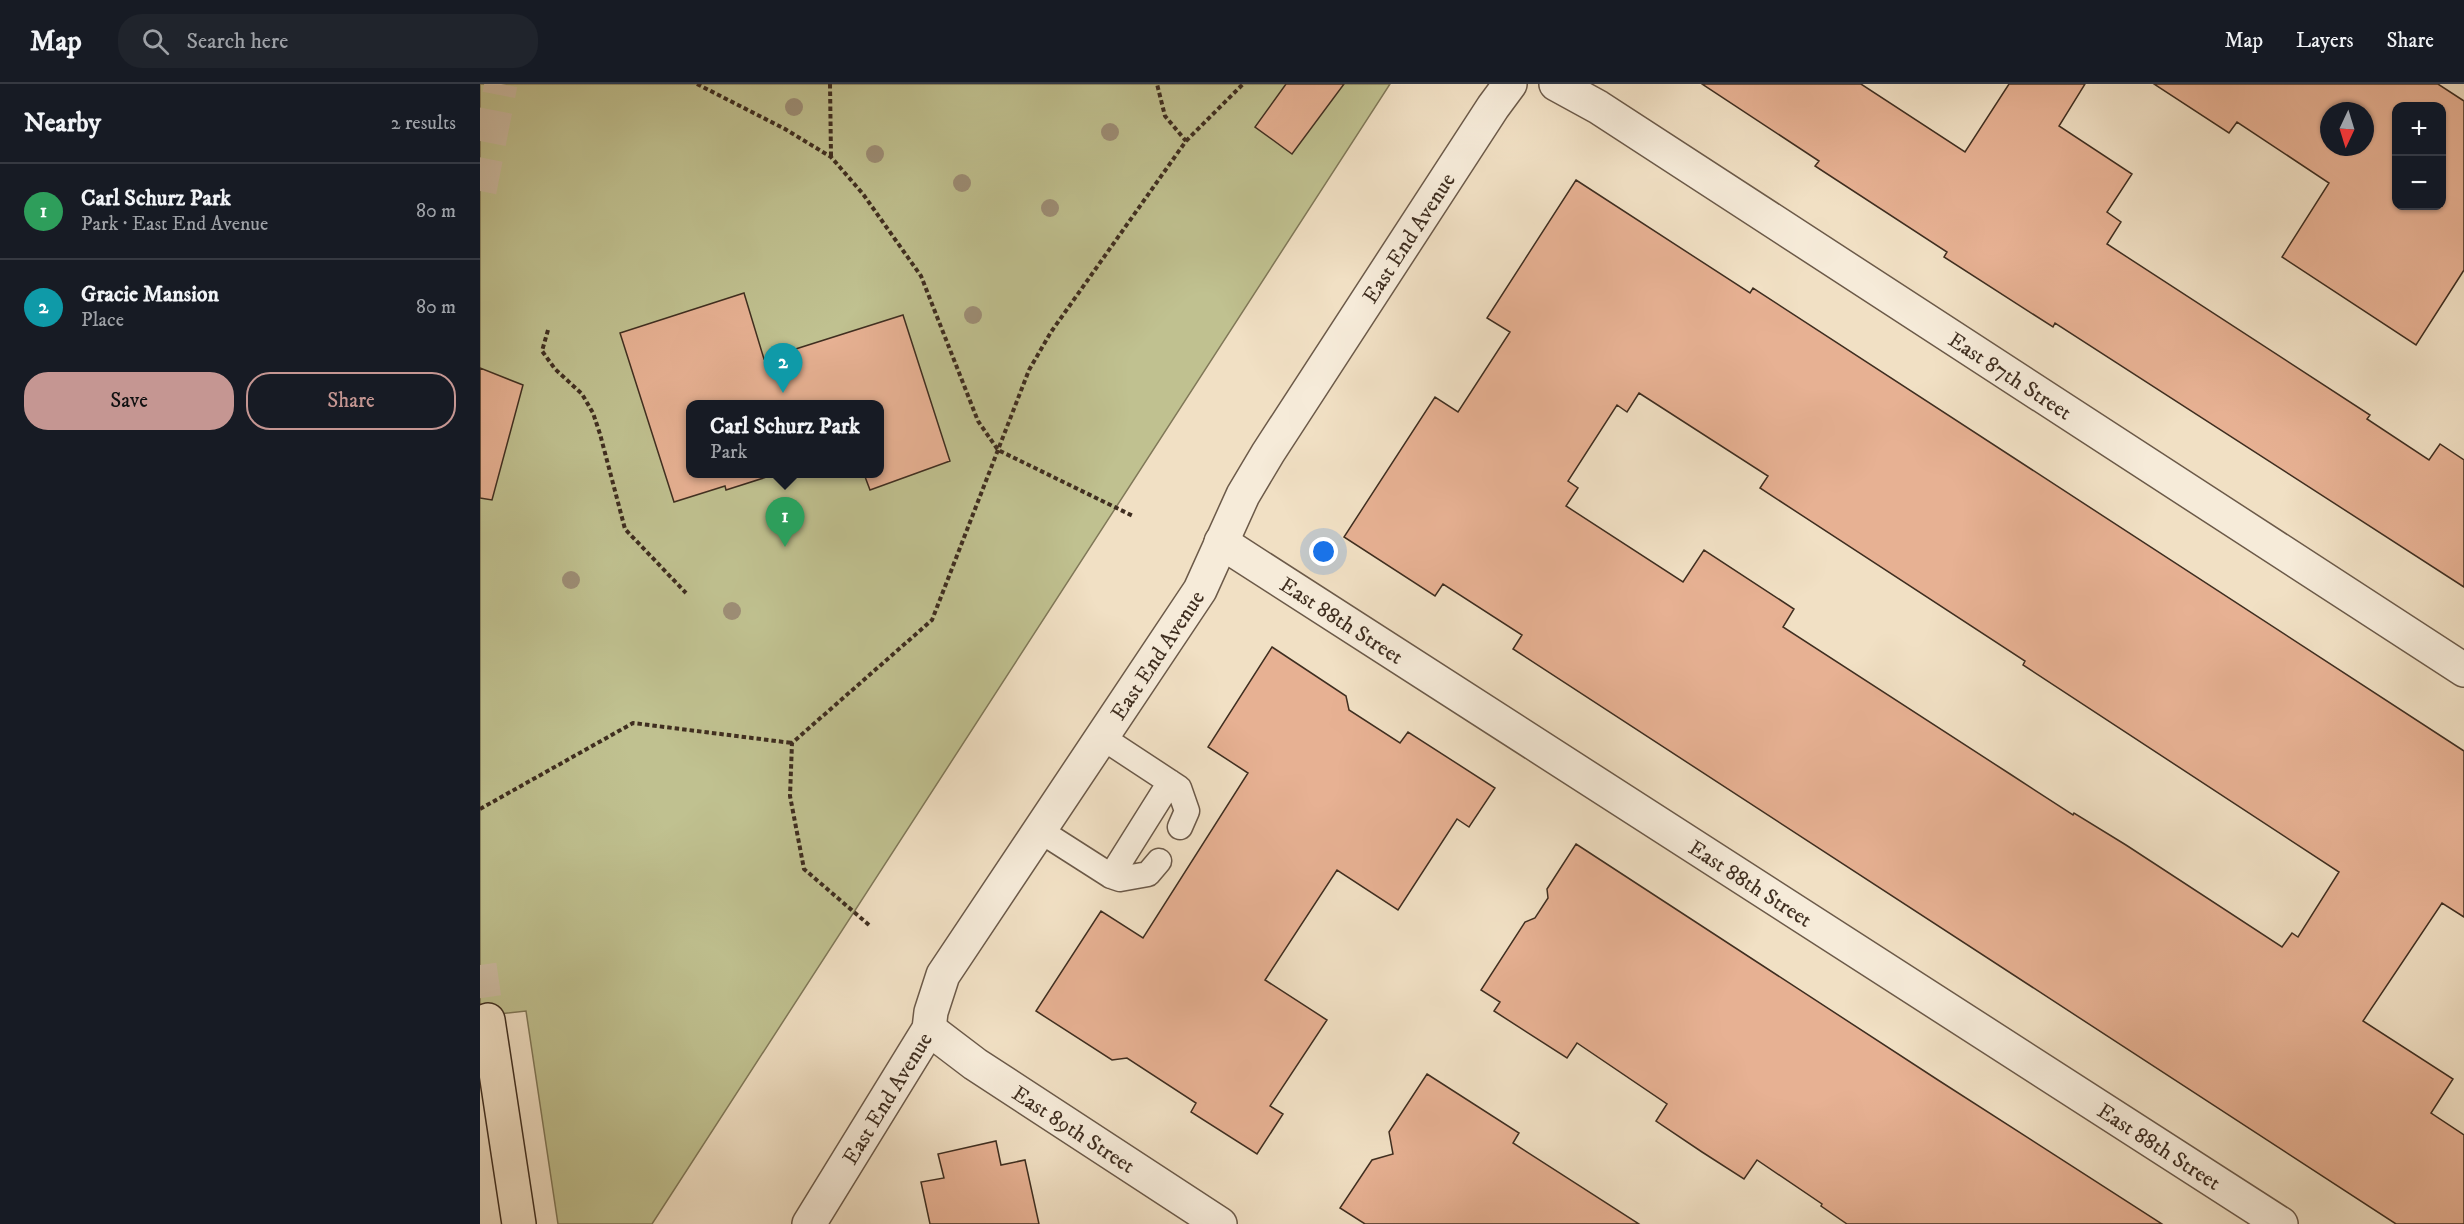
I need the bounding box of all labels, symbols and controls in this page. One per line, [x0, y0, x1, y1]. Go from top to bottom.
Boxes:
search box [118, 14, 538, 68]
text: Map [30, 24, 82, 59]
icon: search [139, 25, 172, 58]
text: Search here [187, 28, 288, 55]
text: Map [2224, 28, 2263, 54]
text: Layers [2296, 28, 2354, 54]
text: Share [2387, 28, 2434, 54]
north arrow [2320, 102, 2374, 156]
map controls [2392, 102, 2446, 210]
button: + [2392, 102, 2446, 156]
text: Nearby [24, 107, 101, 140]
text: 2 results [391, 111, 456, 136]
button: − [2392, 156, 2446, 210]
street label: East End Avenue [1357, 168, 1462, 309]
text: Carl Schurz Park [81, 185, 231, 212]
text: 1 [40, 199, 47, 224]
text: 80 m [416, 199, 456, 224]
text: Park · East End Avenue [81, 212, 268, 237]
text: Gracie Mansion [81, 281, 219, 308]
text: 2 [39, 295, 48, 320]
text: 80 m [416, 295, 456, 320]
text: Place [81, 308, 124, 333]
street label: East 87th Street [1943, 326, 2077, 427]
pin: 2 [764, 344, 802, 393]
button: Save [24, 372, 234, 430]
button: Share [246, 372, 456, 430]
popup [686, 400, 884, 478]
text: Carl Schurz Park [710, 413, 860, 440]
text: Park [710, 440, 747, 465]
pin: 1 [766, 498, 804, 547]
your location [1309, 537, 1338, 566]
street label: East 88th Street [1275, 572, 1408, 671]
street label: East End Avenue [1105, 586, 1211, 726]
street label: East 88th Street [1683, 835, 1817, 934]
street label: East End Avenue [837, 1028, 939, 1170]
street label: East 89th Street [1007, 1080, 1140, 1180]
street label: East 88th Street [2092, 1097, 2225, 1197]

